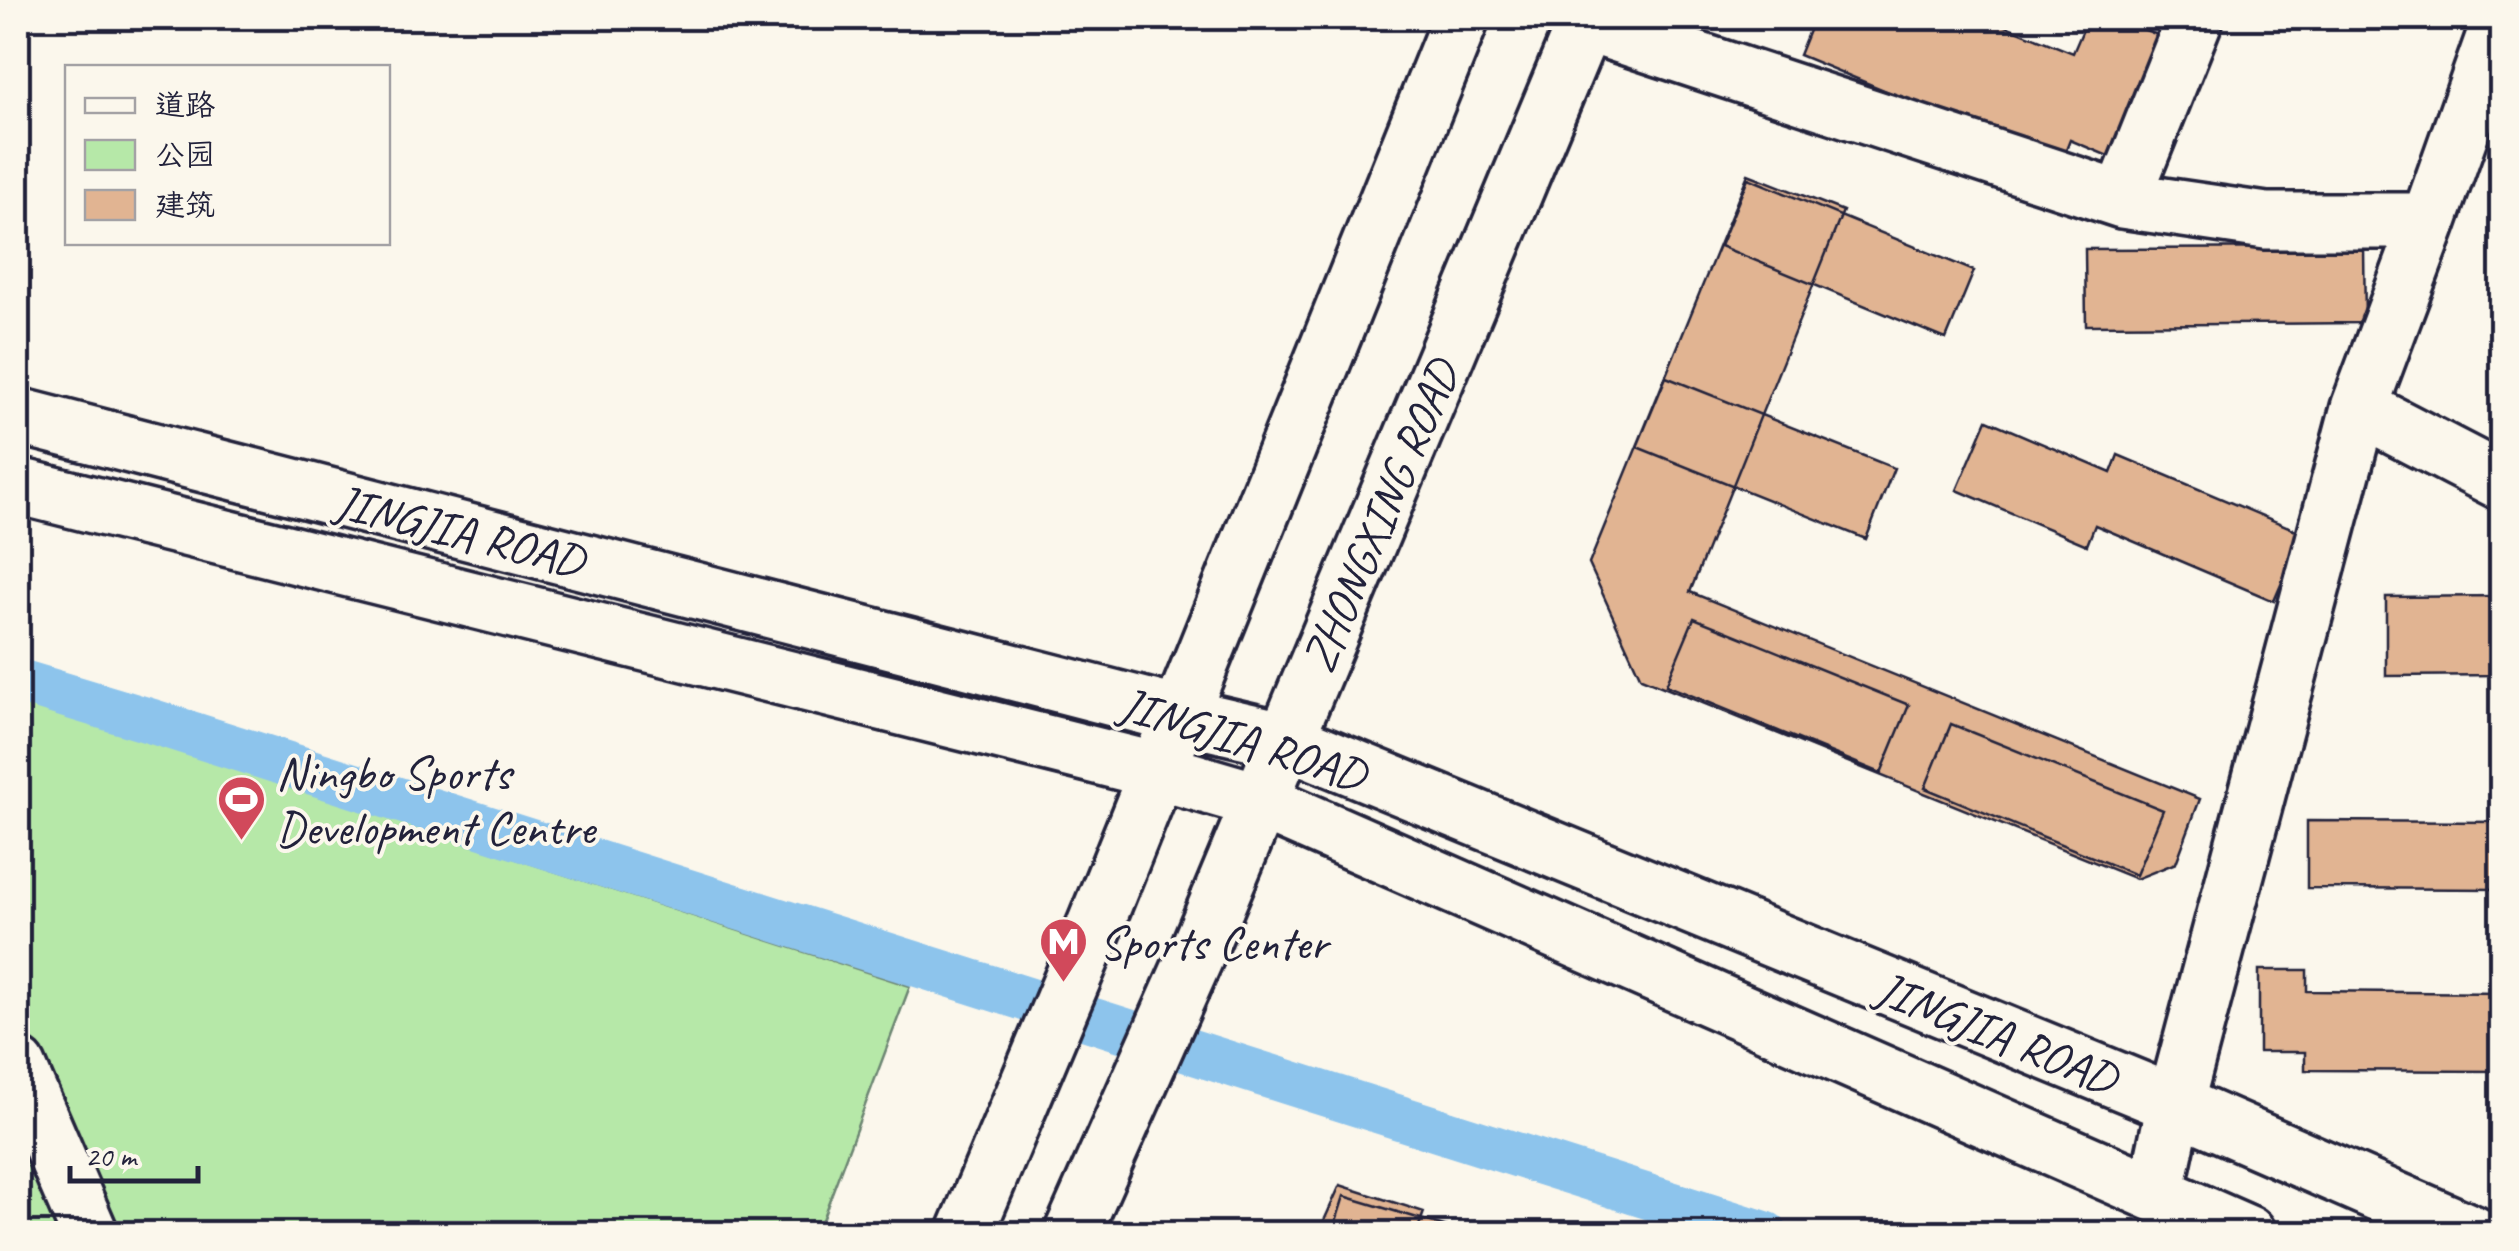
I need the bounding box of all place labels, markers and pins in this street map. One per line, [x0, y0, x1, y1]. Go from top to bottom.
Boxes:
place label: Ningbo Sports Development Centre [276, 743, 598, 858]
sports icon: Ningbo Sports Development Centre [215, 774, 267, 842]
place label: Sports Center [1099, 913, 1332, 973]
metro station icon: Sports Center [1038, 916, 1090, 984]

